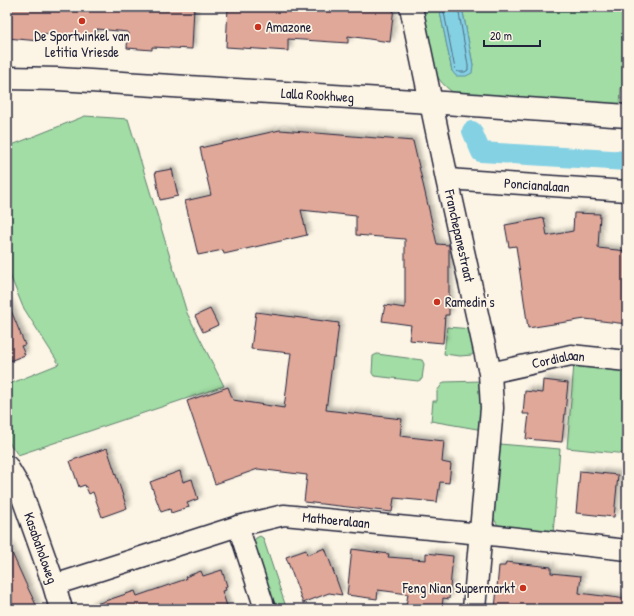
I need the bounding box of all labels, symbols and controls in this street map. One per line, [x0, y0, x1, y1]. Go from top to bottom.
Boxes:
marker: De Sportwinkel van Letitia Vriesde [77, 16, 87, 26]
place label: Amazone [266, 17, 312, 36]
marker: Amazone [253, 22, 263, 32]
scale bar [484, 22, 540, 48]
place label: De Sportwinkel van Letitia Vriesde [34, 26, 130, 61]
text: 20 m [490, 27, 512, 44]
street label: Lalla Rookhweg [280, 83, 355, 107]
street label: Poncianalaan [503, 173, 570, 196]
street label: Franchepanestraat [440, 187, 480, 284]
place label: Ramedin's [445, 292, 495, 311]
marker: Ramedin's [432, 297, 442, 307]
street label: Cordialaan [530, 345, 586, 372]
street label: Mathoeralaan [302, 507, 371, 532]
street label: Kasabaholoweg [20, 510, 63, 586]
place label: Feng Nian Supermarkt [402, 578, 515, 598]
marker: Feng Nian Supermarkt [518, 583, 528, 593]

